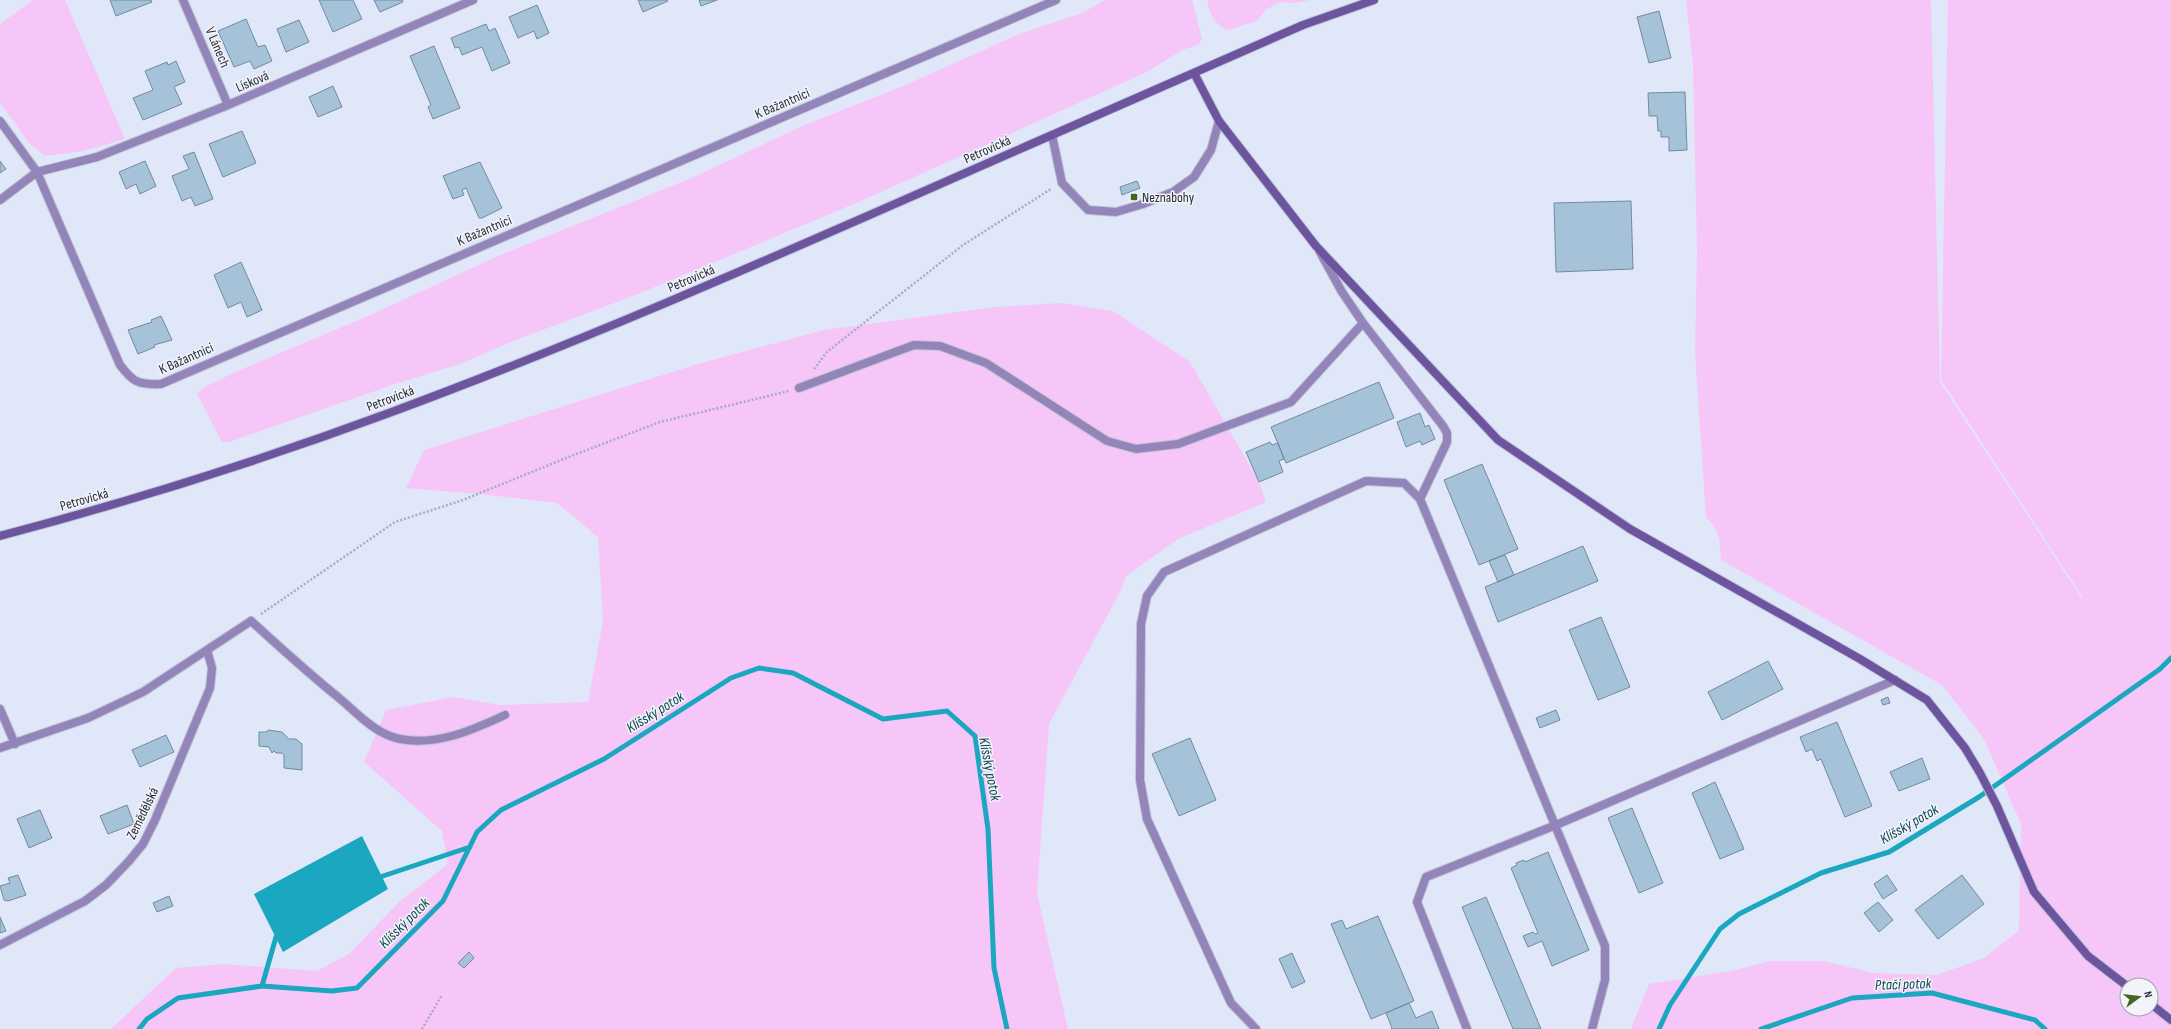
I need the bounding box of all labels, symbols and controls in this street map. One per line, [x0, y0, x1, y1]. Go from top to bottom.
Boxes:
street label: V Lánech [201, 24, 234, 70]
street label: Lísková [233, 67, 271, 96]
street label: K Bažantnici [752, 84, 812, 123]
street label: Petrovická [961, 132, 1013, 167]
place label: Neznabohy [1142, 189, 1195, 206]
marker: Neznabohy [1129, 192, 1139, 202]
street label: K Bažantnici [454, 211, 514, 250]
street label: Petrovická [665, 261, 717, 296]
street label: K Bažantnici [156, 339, 216, 378]
street label: Petrovická [364, 382, 416, 415]
street label: Petrovická [58, 484, 110, 514]
water label: Klíšský potok [623, 687, 688, 738]
water label: Klíšský potok [974, 736, 1005, 803]
street label: Zemědělská [123, 785, 162, 842]
water label: Klíšský potok [1877, 800, 1942, 849]
water label: Klíšský potok [375, 894, 434, 953]
water label: Ptačí potok [1875, 974, 1932, 995]
north arrow [2119, 977, 2159, 1017]
text: N [2141, 990, 2155, 999]

